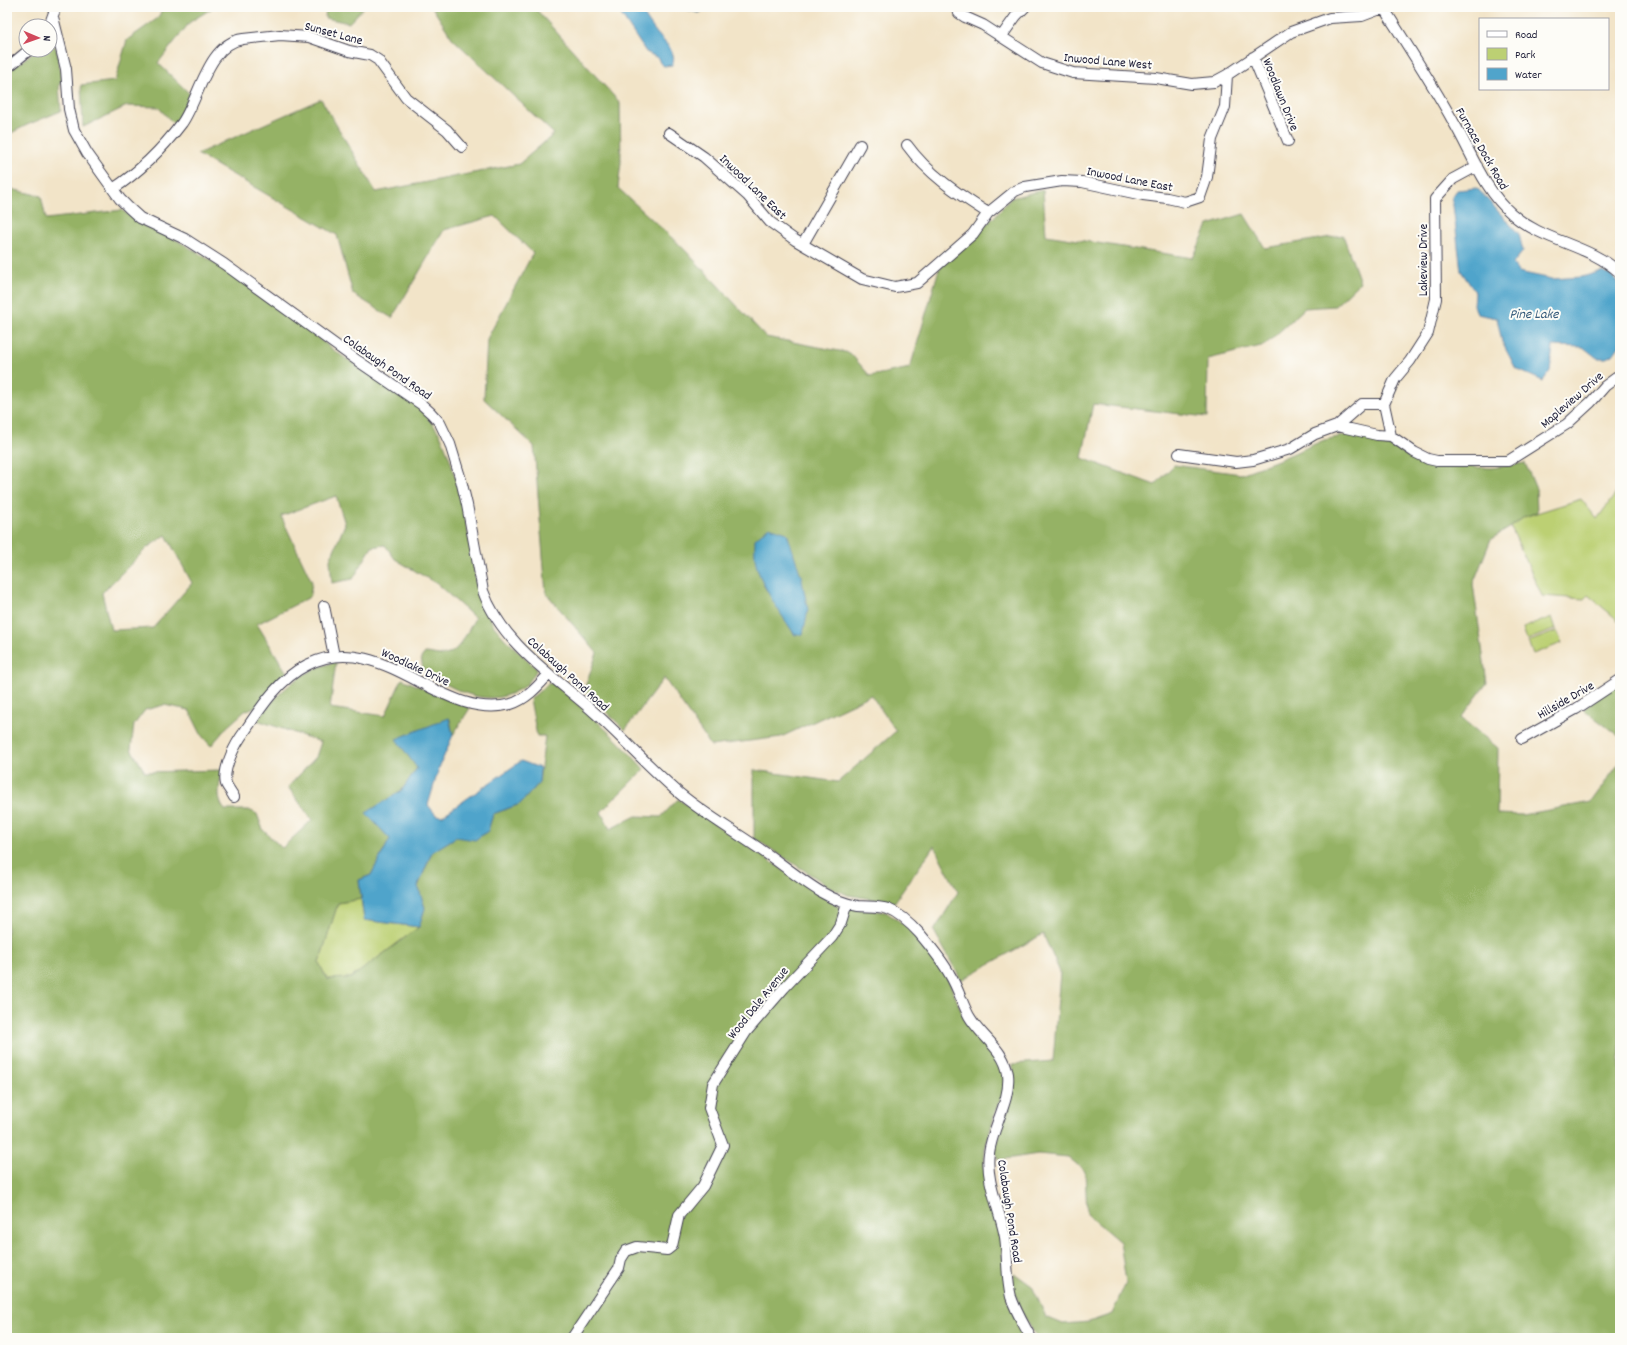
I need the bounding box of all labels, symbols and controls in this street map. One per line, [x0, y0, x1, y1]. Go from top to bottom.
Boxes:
north arrow [18, 18, 58, 58]
street label: Sunset Lane [302, 18, 365, 51]
legend [1479, 18, 1609, 90]
text: Road [1515, 27, 1537, 44]
text: N [38, 35, 54, 42]
text: Park [1515, 47, 1536, 64]
street label: Inwood Lane West [1063, 49, 1153, 76]
street label: Woodlawn Drive [1257, 56, 1303, 134]
text: Water [1515, 67, 1542, 84]
street label: Furnace Dock Road [1449, 104, 1512, 194]
street label: Inwood Lane East [714, 151, 790, 225]
street label: Inwood Lane East [1085, 163, 1174, 198]
street label: Lakeview Drive [1415, 224, 1434, 296]
water label: Pine Lake [1510, 305, 1559, 325]
street label: Colabaugh Pond Road [338, 330, 435, 406]
street label: Mapleview Drive [1537, 368, 1609, 434]
street label: Colabaugh Pond Road [522, 633, 612, 717]
street label: Woodlake Drive [378, 644, 452, 693]
street label: Hillside Drive [1534, 677, 1598, 725]
street label: Wood Dale Avenue [724, 963, 794, 1044]
street label: Colabaugh Pond Road [991, 1158, 1026, 1264]

